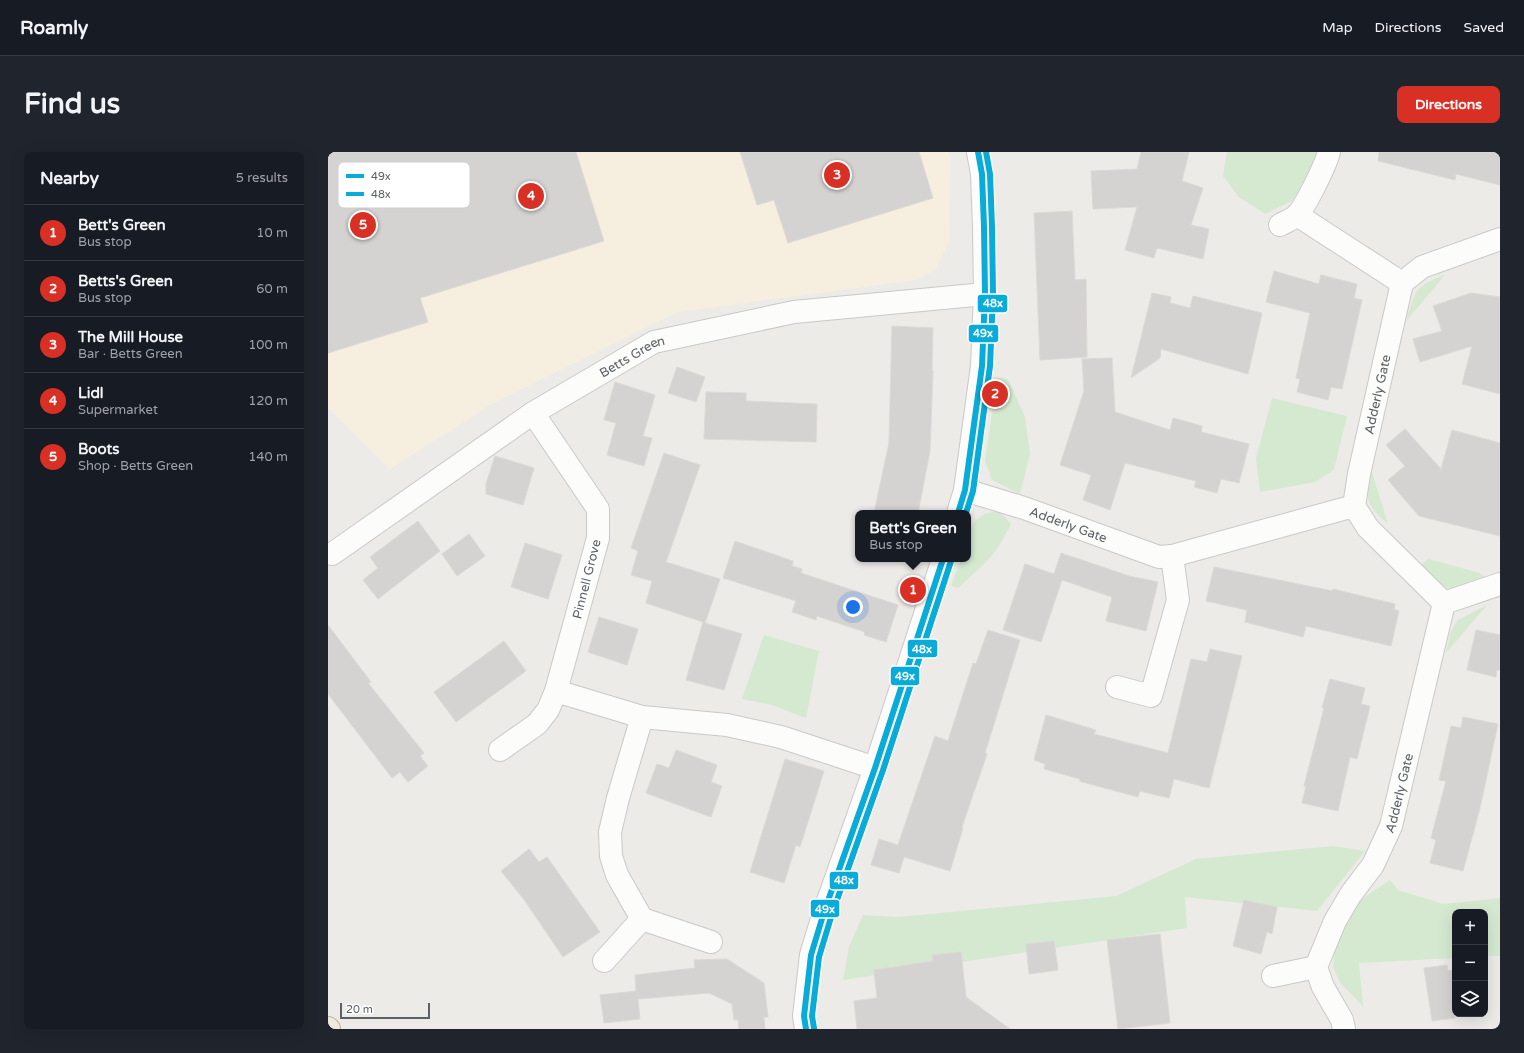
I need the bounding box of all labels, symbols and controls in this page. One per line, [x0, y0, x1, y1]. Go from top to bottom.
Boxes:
text: Roamly [20, 17, 88, 39]
text: Map [1322, 19, 1353, 36]
text: Directions [1375, 19, 1442, 36]
text: Saved [1464, 19, 1504, 36]
button: Directions [1397, 86, 1500, 123]
text: Find us [24, 87, 120, 121]
pin: 3 [824, 160, 850, 190]
legend [338, 162, 470, 208]
text: Nearby [40, 168, 99, 189]
text: 5 results [236, 170, 288, 186]
text: 49x [371, 170, 391, 183]
pin: 4 [518, 181, 544, 211]
text: 48x [371, 188, 391, 201]
pin: 5 [350, 210, 376, 240]
text: Bett's Green [78, 216, 166, 234]
text: 1 [49, 225, 57, 241]
text: 10 m [256, 225, 288, 241]
text: Bus stop [78, 234, 132, 250]
text: Betts's Green [78, 272, 173, 290]
text: 2 [49, 281, 57, 297]
text: 60 m [256, 281, 288, 297]
text: Bus stop [78, 290, 132, 306]
line badge: 48x [977, 294, 1008, 313]
text: 48x [983, 297, 1003, 310]
line badge: 49x [968, 324, 999, 343]
text: 49x [973, 327, 993, 340]
text: The Mill House [78, 328, 183, 346]
street label: Betts Green [597, 333, 666, 381]
text: 3 [49, 337, 57, 353]
text: 100 m [248, 337, 288, 353]
text: Bar · Betts Green [78, 346, 183, 362]
street label: Adderly Gate [1361, 353, 1395, 436]
pin: 2 [982, 379, 1008, 409]
text: Lidl [78, 384, 104, 402]
text: 4 [49, 393, 57, 409]
text: 120 m [248, 393, 288, 409]
text: Supermarket [78, 402, 158, 418]
text: Boots [78, 440, 119, 458]
text: 5 [49, 449, 57, 465]
text: 140 m [248, 449, 288, 465]
text: Shop · Betts Green [78, 458, 193, 474]
street label: Adderly Gate [1027, 504, 1109, 546]
popup [855, 510, 971, 562]
text: Bett's Green [869, 519, 957, 537]
text: Bus stop [869, 537, 923, 553]
street label: Pinnell Grove [569, 538, 605, 621]
pin: 1 [900, 575, 926, 605]
your location [843, 597, 863, 617]
line badge: 48x [907, 639, 938, 658]
text: 48x [912, 643, 932, 656]
line badge: 49x [890, 666, 920, 686]
text: 49x [895, 670, 915, 683]
street label: Adderly Gate [1382, 752, 1417, 836]
line badge: 48x [829, 871, 859, 890]
text: 48x [834, 874, 854, 887]
line badge: 49x [810, 899, 840, 918]
text: 49x [815, 903, 835, 916]
map controls [1452, 909, 1488, 1017]
button: + [1452, 909, 1488, 945]
button: − [1452, 945, 1488, 981]
button: layers [1452, 981, 1488, 1017]
scale bar [340, 1001, 430, 1020]
text: 20 m [346, 1003, 373, 1016]

